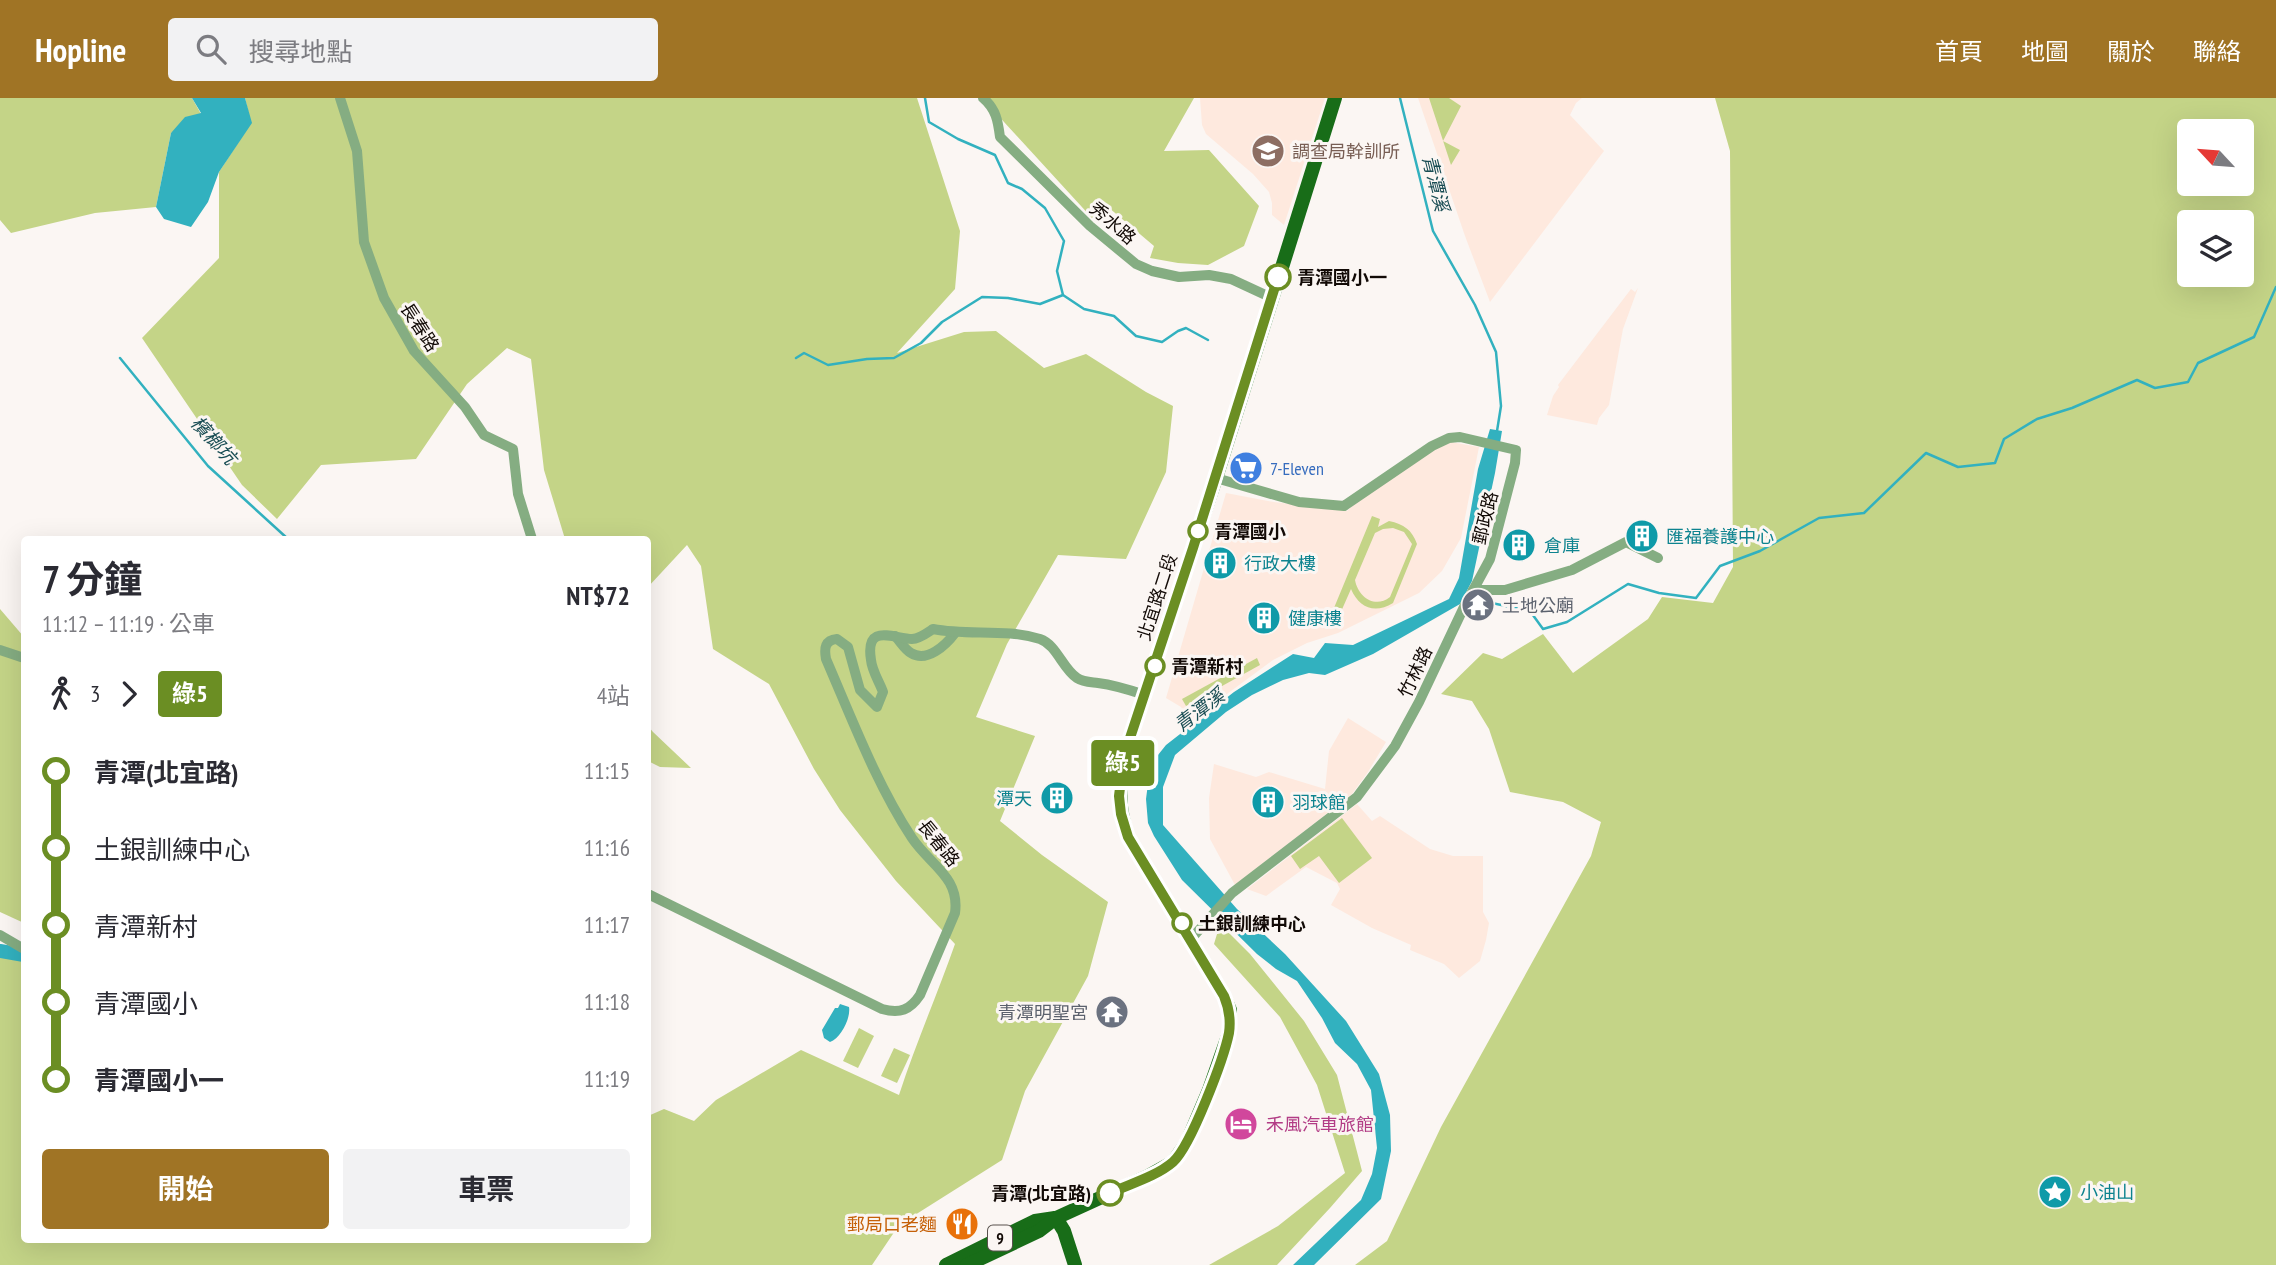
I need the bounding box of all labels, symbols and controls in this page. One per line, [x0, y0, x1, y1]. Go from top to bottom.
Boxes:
search box [168, 18, 658, 81]
text: Hopline [35, 28, 126, 71]
icon: search [192, 30, 230, 68]
text: 搜尋地點 [248, 35, 352, 68]
text: 首頁 [1935, 36, 1983, 67]
text: 地圖 [2021, 36, 2069, 67]
text: 關於 [2107, 36, 2155, 67]
text: 聯絡 [2193, 36, 2241, 67]
north arrow [2177, 119, 2254, 196]
map controls [2177, 119, 2254, 287]
school or university icon: 調查局幹訓所 [1249, 132, 1287, 170]
place label: 調查局幹訓所 [1292, 140, 1400, 163]
water label: 青潭溪 [1417, 152, 1455, 216]
street label: 秀水路 [1085, 197, 1141, 249]
button: layers [2177, 210, 2254, 287]
marker: 青潭國小一 [1265, 264, 1291, 290]
place label: 青潭國小一 [1297, 266, 1387, 289]
street label: 長春路 [396, 298, 444, 356]
water label: 檳榔坑 [186, 411, 244, 471]
supermarket icon: 7-Eleven [1227, 449, 1265, 487]
place label: 7-Eleven [1270, 457, 1324, 480]
street label: 郵政路 [1467, 489, 1503, 547]
building icon: 匯福養護中心 [1623, 517, 1661, 555]
place label: 青潭國小 [1214, 520, 1286, 543]
marker: 青潭國小 [1188, 521, 1208, 541]
place label: 匯福養護中心 [1666, 525, 1774, 548]
building icon: 倉庫 [1500, 526, 1538, 564]
place label: 倉庫 [1544, 534, 1580, 557]
building icon: 行政大樓 [1201, 544, 1239, 582]
street label: 北宜路二段 [1132, 551, 1182, 643]
place label: 行政大樓 [1244, 552, 1316, 575]
text: 7 分鐘 [42, 554, 142, 603]
text: NT$72 [566, 579, 630, 612]
temple icon: 土地公廟 [1459, 586, 1497, 624]
place label: 土地公廟 [1502, 594, 1574, 617]
building icon: 健康樓 [1245, 599, 1283, 637]
place label: 健康樓 [1288, 607, 1342, 630]
text: 11:12 – 11:19 · 公車 [42, 609, 215, 638]
street label: 竹林路 [1393, 643, 1437, 701]
place label: 青潭新村 [1171, 655, 1243, 678]
marker: 青潭新村 [1145, 656, 1165, 676]
icon: walk [42, 675, 80, 713]
icon: forward [110, 675, 148, 713]
text: 綠5 [172, 678, 208, 709]
text: 3 [90, 679, 100, 708]
text: 4站 [597, 681, 630, 710]
water label: 青潭溪 [1169, 681, 1231, 737]
line badge: 綠5 [1092, 740, 1154, 786]
text: 綠5 [1105, 747, 1141, 778]
text: 青潭(北宜路) [94, 756, 238, 789]
text: 11:15 [584, 756, 630, 785]
building icon: 潭天 [1038, 779, 1076, 817]
building icon: 羽球館 [1249, 783, 1287, 821]
place label: 潭天 [996, 787, 1032, 810]
place label: 羽球館 [1292, 791, 1346, 814]
street label: 長春路 [913, 815, 965, 871]
text: 土銀訓練中心 [94, 833, 250, 866]
text: 11:16 [584, 833, 630, 862]
text: 青潭新村 [94, 910, 198, 943]
text: 11:17 [584, 910, 630, 939]
place label: 土銀訓練中心 [1198, 912, 1306, 935]
marker: 土銀訓練中心 [1172, 913, 1192, 933]
text: 青潭國小 [94, 987, 198, 1020]
text: 11:18 [584, 987, 630, 1016]
temple icon: 青潭明聖宮 [1093, 993, 1131, 1031]
place label: 青潭明聖宮 [998, 1001, 1088, 1024]
text: 青潭國小一 [94, 1064, 224, 1097]
text: 11:19 [584, 1064, 630, 1093]
hotel icon: 禾風汽車旅館 [1222, 1105, 1260, 1143]
place label: 禾風汽車旅館 [1266, 1113, 1374, 1136]
button: 開始 [42, 1149, 329, 1229]
button: 車票 [343, 1149, 630, 1229]
place icon: 小油山 [2036, 1173, 2074, 1211]
marker: 青潭(北宜路) [1097, 1180, 1123, 1206]
place label: 小油山 [2080, 1181, 2134, 1204]
place label: 青潭(北宜路) [991, 1182, 1091, 1205]
restaurant icon: 郵局口老麵 [943, 1205, 981, 1243]
place label: 郵局口老麵 [847, 1213, 937, 1236]
road number: 9 [988, 1226, 1012, 1250]

